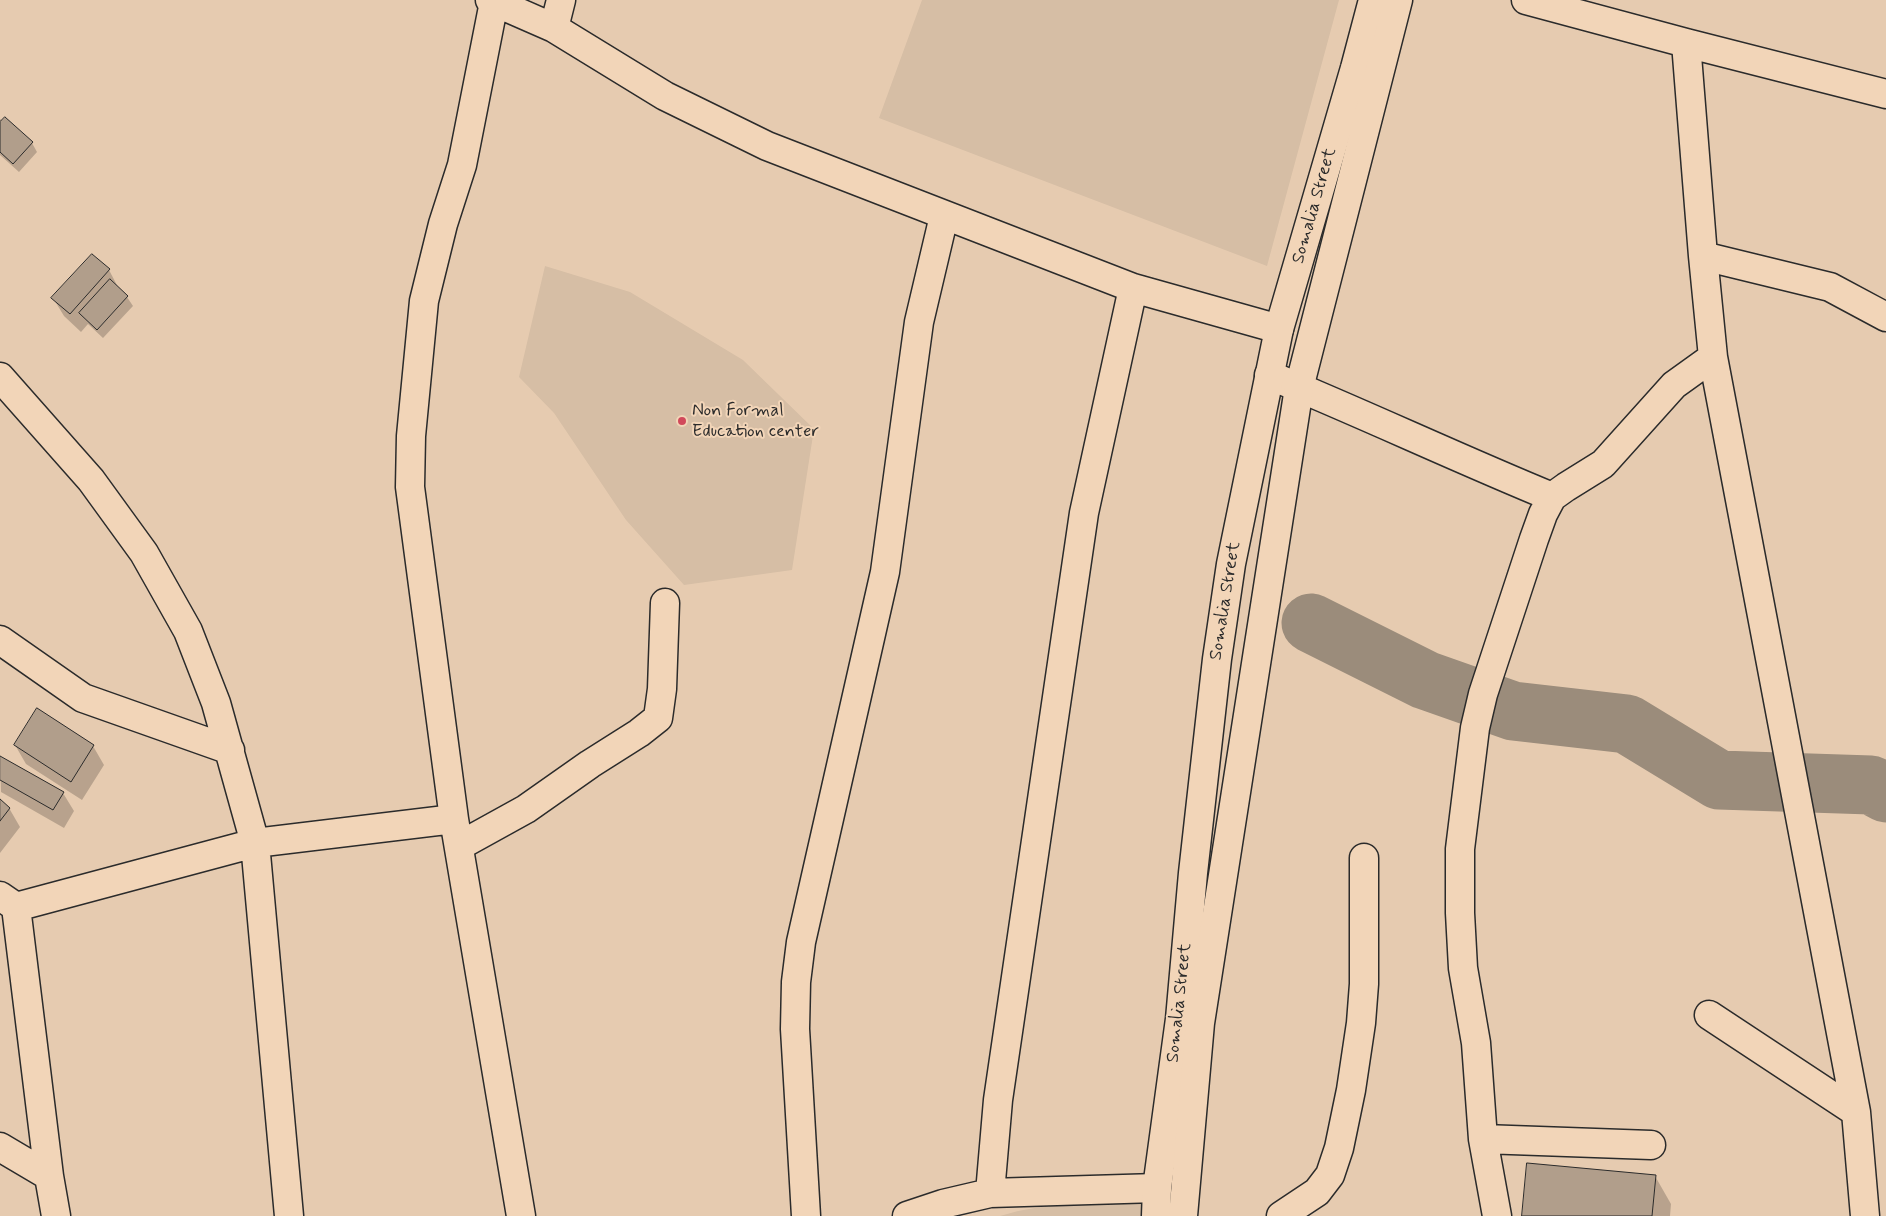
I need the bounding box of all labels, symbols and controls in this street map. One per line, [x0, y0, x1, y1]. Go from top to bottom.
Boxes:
street label: Somalia Street [1288, 145, 1342, 267]
place label: Non Formal Education center [692, 400, 819, 442]
marker: Non Formal Education center [676, 415, 688, 427]
street label: Somalia Street [1206, 540, 1246, 662]
street label: Somalia Street [1163, 942, 1197, 1064]

